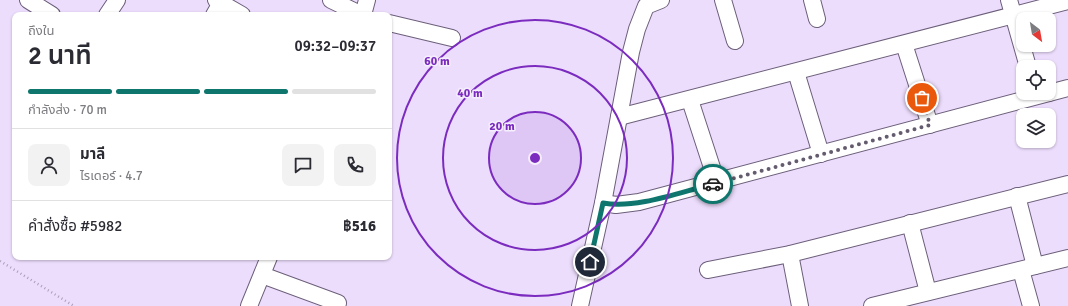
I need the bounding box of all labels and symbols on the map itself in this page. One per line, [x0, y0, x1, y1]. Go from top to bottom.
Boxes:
north arrow [1016, 12, 1056, 52]
text: 60 m [424, 54, 450, 69]
pin [905, 81, 939, 115]
text: 40 m [457, 86, 483, 101]
text: 20 m [489, 119, 515, 134]
centre of rings [528, 151, 542, 165]
courier [693, 164, 733, 204]
pin [573, 245, 607, 279]

